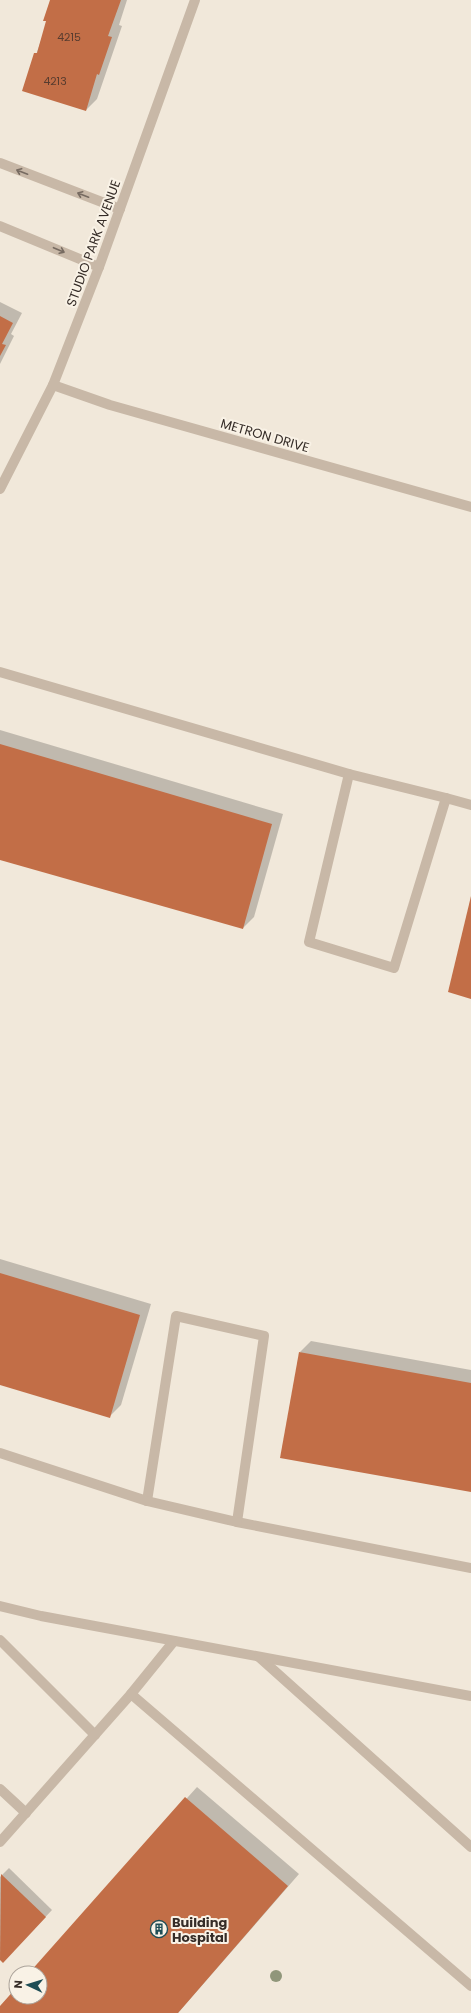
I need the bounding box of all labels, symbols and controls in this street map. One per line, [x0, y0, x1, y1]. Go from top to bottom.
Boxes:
house number: 4215 [57, 29, 81, 45]
house number: 4213 [43, 73, 67, 89]
one-way arrow [17, 168, 29, 176]
street label: STUDIO PARK AVENUE [62, 177, 125, 309]
one-way arrow [78, 191, 90, 199]
one-way arrow [53, 247, 65, 255]
street label: METRON DRIVE [218, 414, 311, 457]
place label: Building Hospital [172, 1913, 228, 1947]
building icon: Building Hospital [149, 1919, 169, 1939]
north arrow [8, 1965, 48, 2005]
text: N [10, 1980, 26, 1989]

